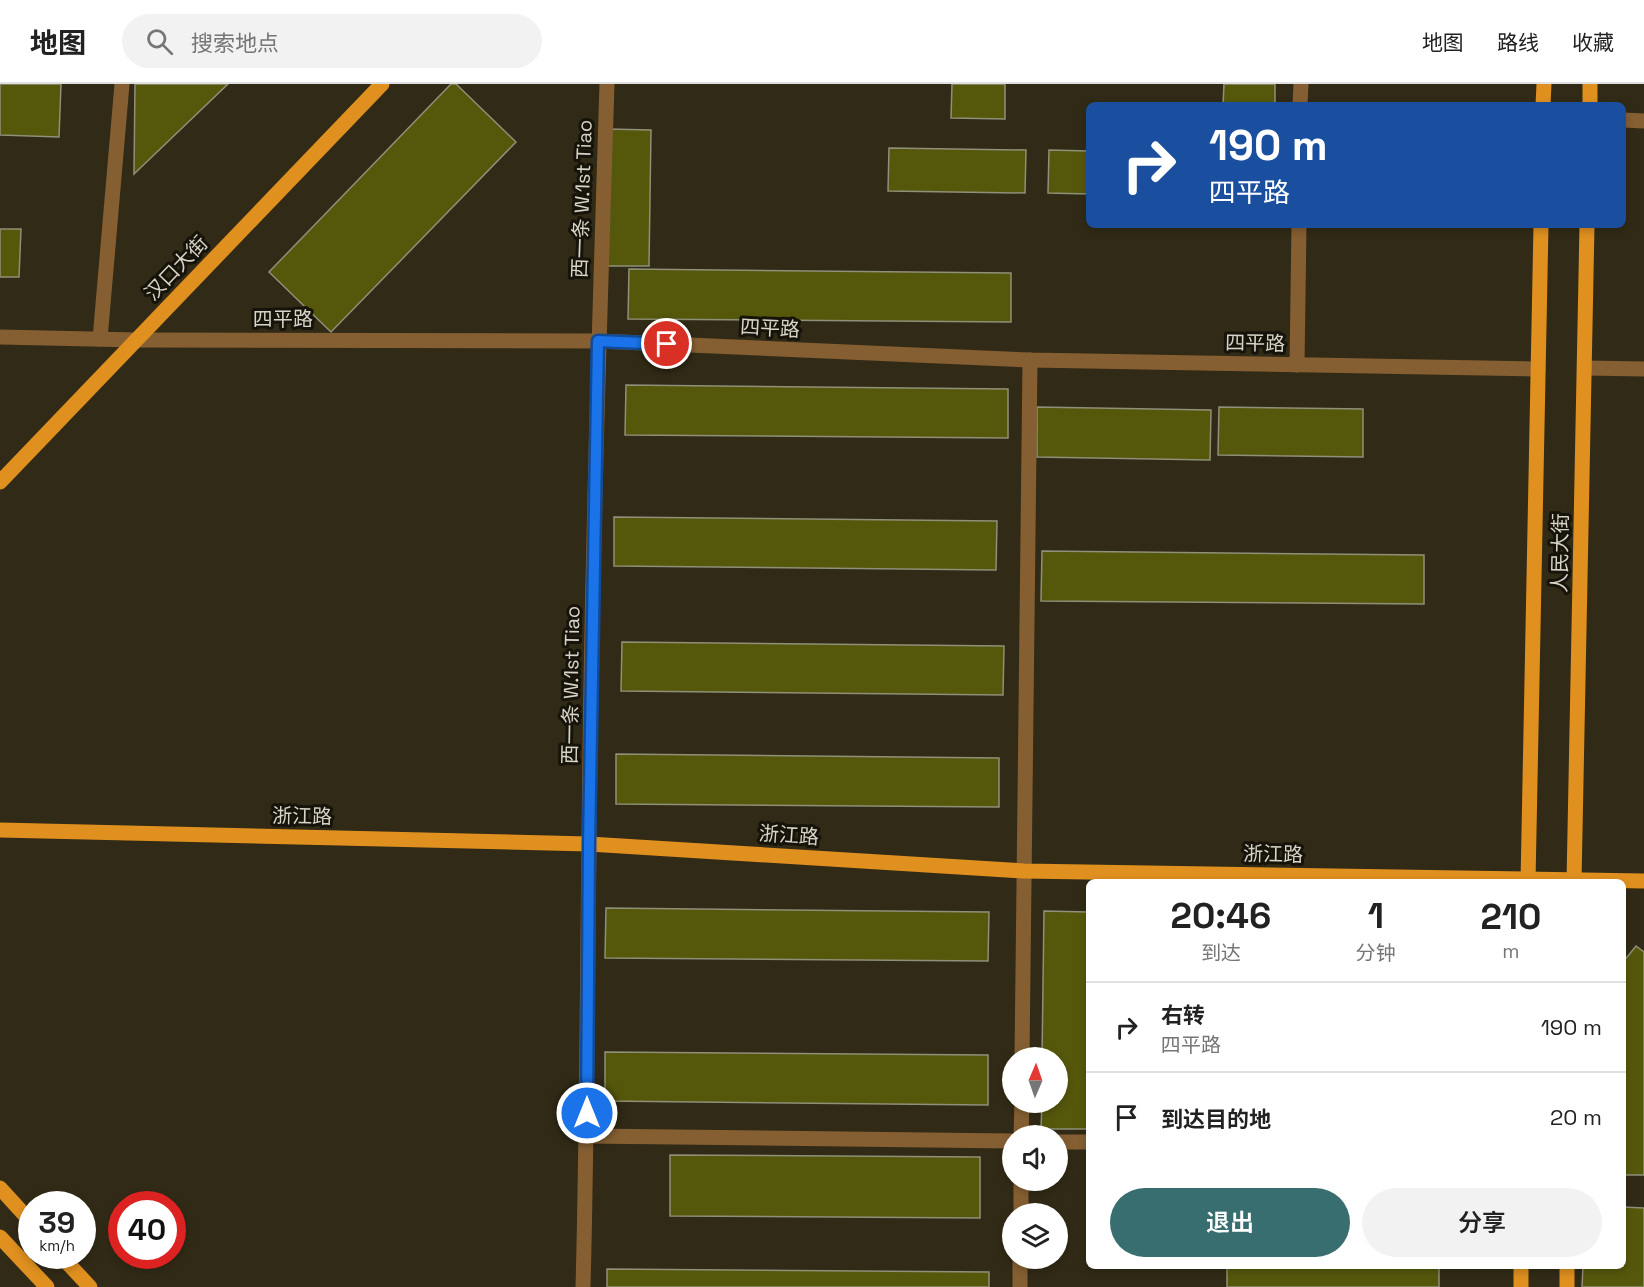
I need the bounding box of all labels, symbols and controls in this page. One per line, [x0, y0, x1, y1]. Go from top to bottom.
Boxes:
search box [122, 14, 542, 68]
text: 地图 [30, 25, 86, 61]
icon: search [143, 25, 176, 58]
text: 搜索地点 [191, 29, 279, 57]
text: 地图 [1422, 29, 1464, 56]
text: 路线 [1497, 29, 1539, 56]
text: 收藏 [1572, 29, 1614, 56]
street label: 西一条 W.1st Tiao [566, 119, 598, 279]
text: 190 m [1209, 119, 1328, 172]
icon: right [1110, 126, 1188, 204]
text: 四平路 [1209, 175, 1290, 210]
street label: 汉口大街 [139, 230, 213, 306]
street label: 四平路 [253, 306, 313, 332]
street label: 四平路 [739, 313, 801, 343]
pin [641, 318, 692, 369]
icon: arrive [650, 327, 683, 360]
street label: 四平路 [1225, 329, 1285, 357]
street label: 人民大街 [1546, 513, 1574, 593]
street label: 西一条 W.1st Tiao [557, 605, 585, 765]
street label: 浙江路 [272, 802, 332, 830]
street label: 浙江路 [758, 820, 820, 850]
street label: 浙江路 [1243, 840, 1303, 868]
text: 20:46 [1171, 893, 1271, 939]
text: 1 [1368, 893, 1384, 939]
text: 210 [1480, 894, 1541, 940]
text: m [1502, 938, 1519, 964]
text: 到达 [1201, 940, 1241, 966]
text: 分钟 [1356, 940, 1396, 966]
text: 右转 [1161, 1001, 1205, 1029]
icon: right [1110, 1011, 1143, 1044]
text: 190 m [1541, 1013, 1602, 1041]
text: 四平路 [1161, 1032, 1221, 1058]
north arrow [1002, 1047, 1068, 1113]
map controls [1002, 1047, 1068, 1269]
position arrow [555, 1081, 619, 1145]
icon: arrive [1110, 1101, 1143, 1134]
text: 20 m [1550, 1103, 1602, 1131]
text: 到达目的地 [1161, 1105, 1271, 1133]
button: sound [1002, 1125, 1068, 1191]
button: 退出 [1110, 1188, 1350, 1257]
button: 分享 [1362, 1188, 1602, 1257]
speed limit sign: 40 [108, 1191, 186, 1269]
text: 39 [39, 1203, 75, 1242]
button: layers [1002, 1203, 1068, 1269]
text: km/h [39, 1236, 75, 1255]

